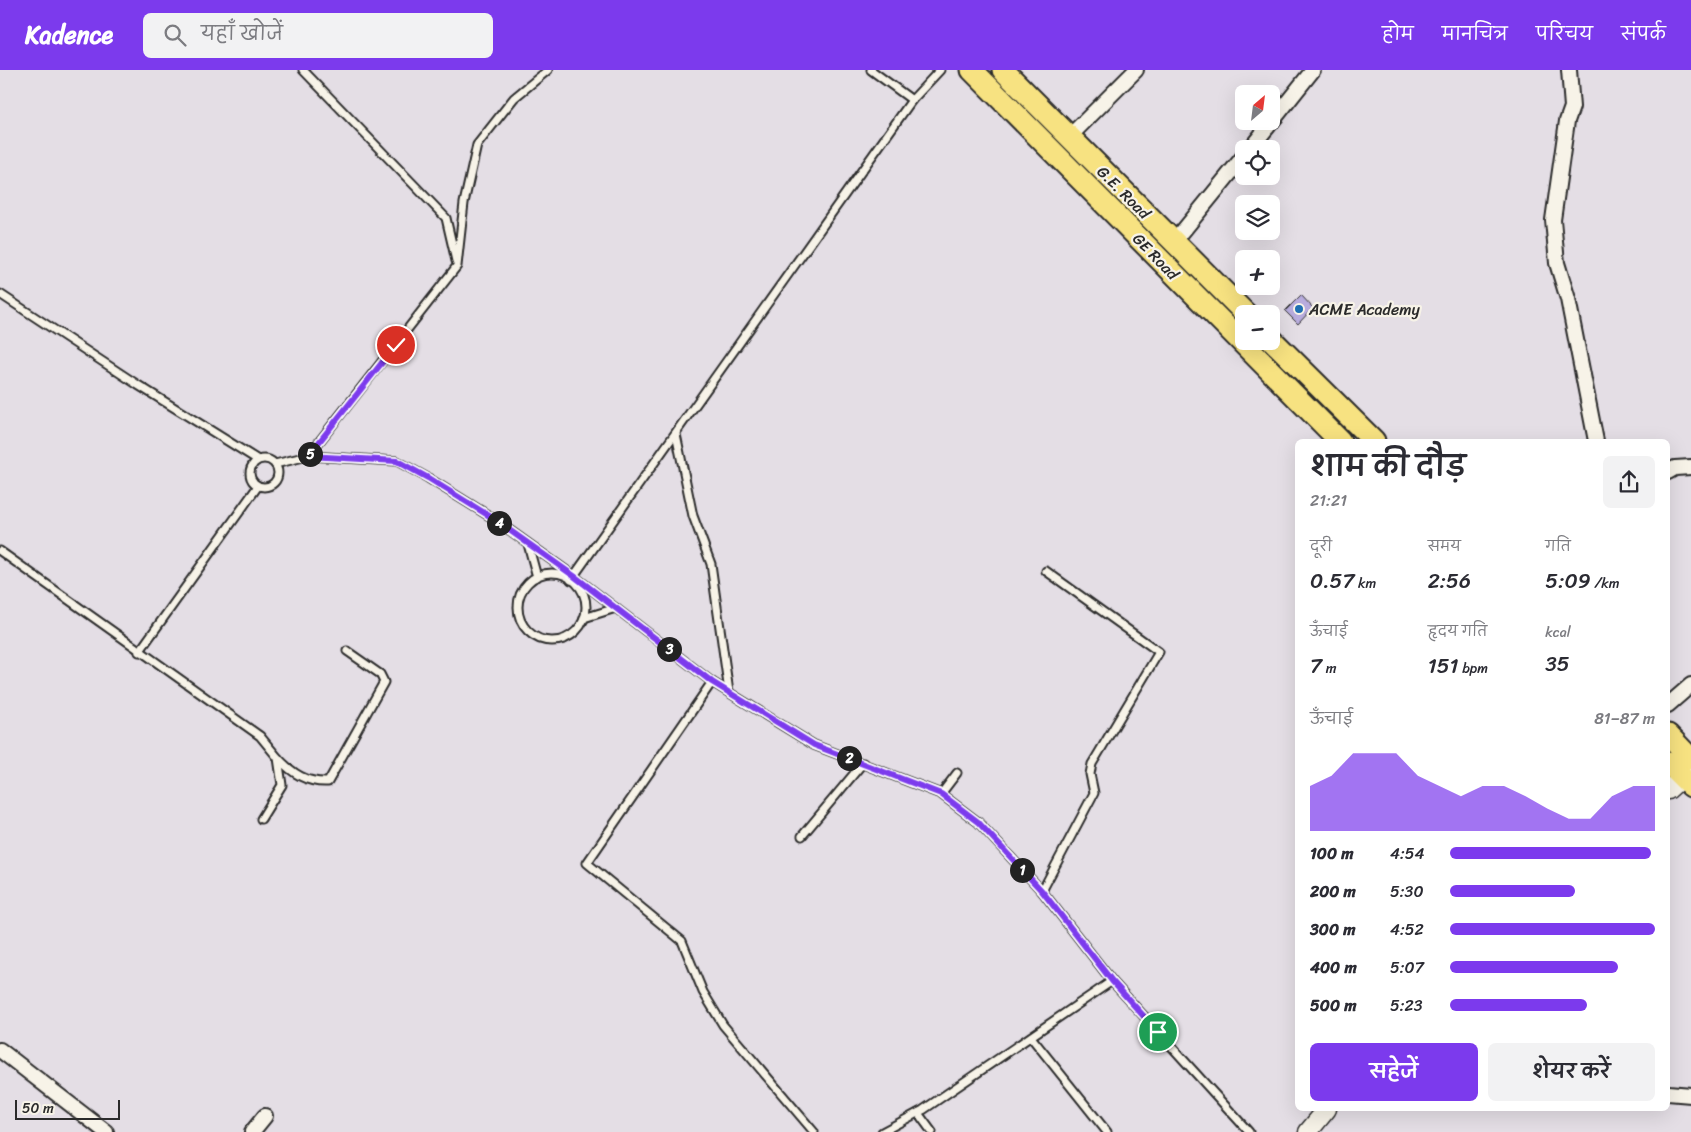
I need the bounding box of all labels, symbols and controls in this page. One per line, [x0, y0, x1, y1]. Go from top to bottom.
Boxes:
search box [143, 13, 493, 58]
text: Kadence [25, 14, 113, 56]
text: यहाँ खोजें [201, 17, 283, 50]
text: होम [1382, 18, 1414, 50]
text: मानचित्र [1442, 18, 1508, 50]
text: परिचय [1536, 18, 1593, 50]
text: संपर्क [1621, 18, 1666, 50]
icon: search [161, 21, 189, 49]
north arrow [1235, 85, 1280, 130]
map controls [1235, 85, 1280, 350]
button: locate [1235, 140, 1280, 185]
street label: G.E. Road [1090, 158, 1159, 227]
button: layers [1235, 195, 1280, 240]
street label: GE Road [1125, 226, 1187, 288]
button: + [1235, 250, 1280, 295]
place label: ACME Academy [1308, 295, 1421, 324]
marker: ACME Academy [1293, 303, 1305, 315]
button: − [1235, 305, 1280, 350]
pin [375, 324, 417, 366]
icon: check [382, 331, 410, 359]
pin: 5 [298, 442, 322, 466]
text: 5 [306, 442, 315, 467]
text: शाम की दौड़ [1310, 442, 1466, 491]
button: share [1603, 456, 1655, 508]
text: 21:21 [1310, 486, 1347, 515]
pin: 4 [486, 510, 512, 536]
text: 4 [495, 511, 504, 536]
text: दूरी [1310, 534, 1332, 559]
text: समय [1428, 534, 1461, 559]
text: गति [1545, 534, 1571, 559]
text: 0.57 [1310, 562, 1354, 600]
text: 2:56 [1428, 562, 1471, 600]
text: 5:09 [1545, 562, 1591, 600]
text: km [1354, 571, 1376, 596]
text: /km [1591, 571, 1619, 596]
text: ऊँचाई [1310, 619, 1348, 644]
text: हृदय गति [1428, 619, 1487, 644]
text: kcal [1545, 620, 1571, 645]
pin: 3 [656, 636, 682, 662]
text: 3 [666, 637, 673, 662]
text: 35 [1545, 645, 1570, 683]
text: 7 [1310, 647, 1322, 685]
text: 151 [1428, 647, 1459, 685]
text: m [1322, 656, 1336, 681]
text: bpm [1459, 656, 1488, 681]
text: ऊँचाई [1310, 704, 1353, 733]
text: 81–87 m [1594, 704, 1655, 733]
pin: 2 [836, 746, 862, 770]
text: 2 [845, 746, 854, 771]
text: 100 m [1310, 839, 1354, 868]
text: 4:54 [1390, 839, 1425, 868]
pin: 1 [1010, 858, 1034, 882]
text: 1 [1019, 858, 1026, 883]
text: 200 m [1310, 877, 1356, 906]
text: 5:30 [1390, 877, 1424, 906]
text: 300 m [1310, 915, 1355, 944]
text: 4:52 [1390, 915, 1424, 944]
text: 400 m [1310, 953, 1357, 982]
text: 5:07 [1390, 953, 1424, 982]
text: 500 m [1310, 991, 1356, 1020]
text: 5:23 [1390, 991, 1423, 1020]
pin [1137, 1011, 1179, 1053]
icon: arrive [1144, 1018, 1172, 1046]
button: सहेजें [1310, 1043, 1478, 1101]
button: शेयर करें [1488, 1043, 1655, 1101]
text: 50 m [22, 1096, 54, 1121]
scale bar [15, 1097, 120, 1120]

